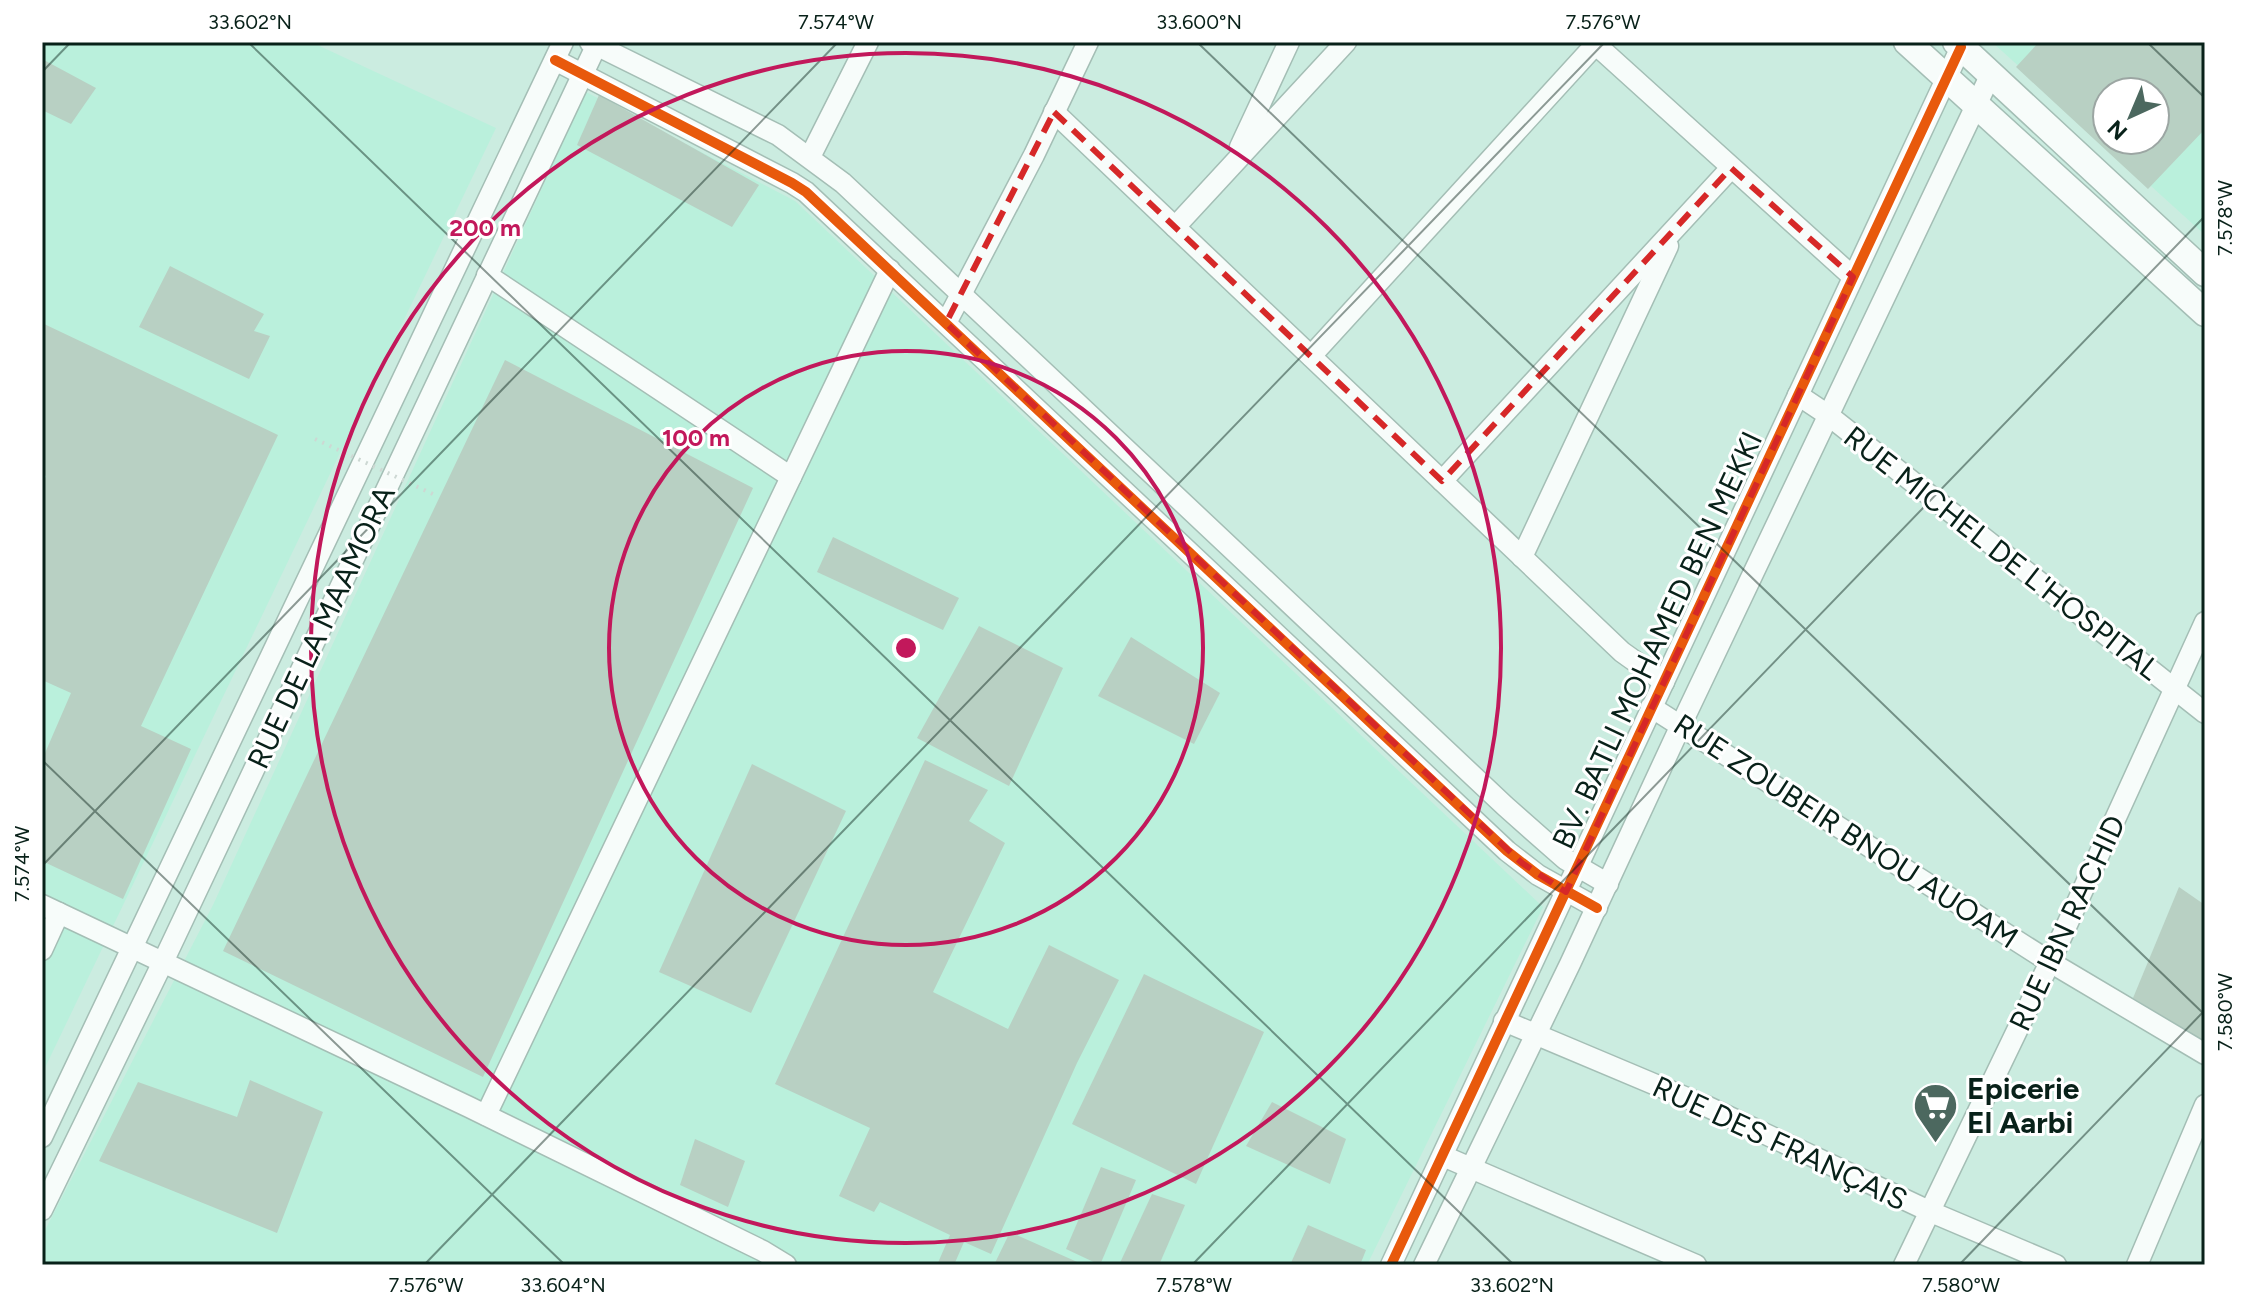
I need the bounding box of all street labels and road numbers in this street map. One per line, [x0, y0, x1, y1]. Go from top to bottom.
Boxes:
street label: RUE MICHEL DE L'HOSPITAL [1836, 418, 2168, 688]
street label: BV. BATLI MOHAMED BEN MEKKI [1544, 426, 1770, 854]
street label: RUE DE LA MAAMORA [239, 479, 403, 774]
street label: RUE ZOUBEIR BNOU AUOAM [1667, 706, 2025, 956]
street label: RUE IBN RACHID [2001, 809, 2133, 1037]
street label: RUE DES FRANÇAIS [1647, 1068, 1913, 1218]

